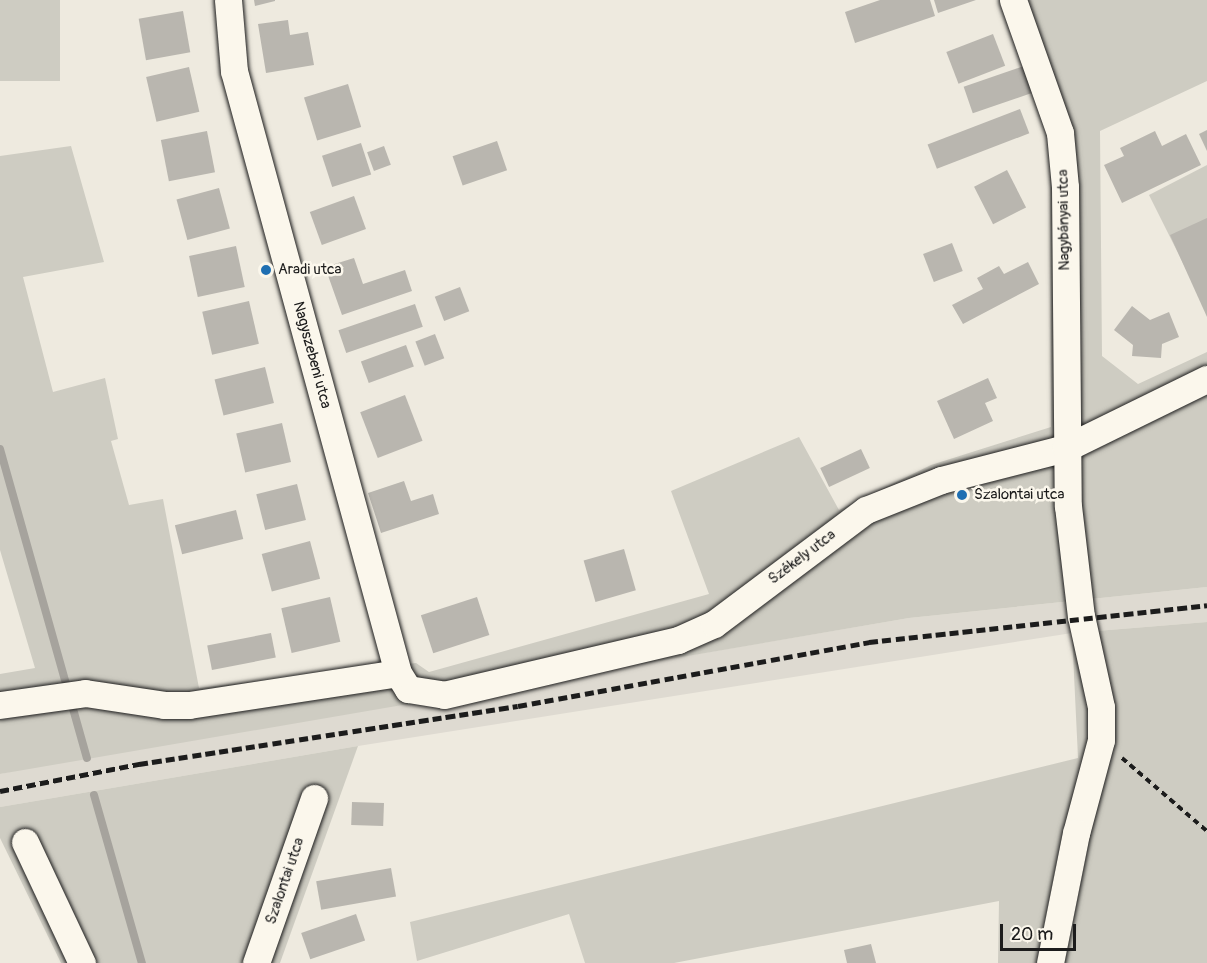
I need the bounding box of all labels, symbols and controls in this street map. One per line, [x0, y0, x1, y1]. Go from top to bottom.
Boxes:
street label: Nagybányai utca [1054, 169, 1074, 271]
place label: Aradi utca [278, 261, 342, 279]
marker: Aradi utca [259, 263, 273, 277]
street label: Nagyszebeni utca [289, 300, 335, 410]
place label: Szalontai utca [974, 486, 1064, 504]
marker: Szalontai utca [955, 488, 969, 502]
street label: Székely utca [765, 526, 839, 588]
street label: Szalontai utca [262, 835, 308, 927]
scale bar [1003, 912, 1080, 950]
text: 20 m [1011, 923, 1053, 946]

